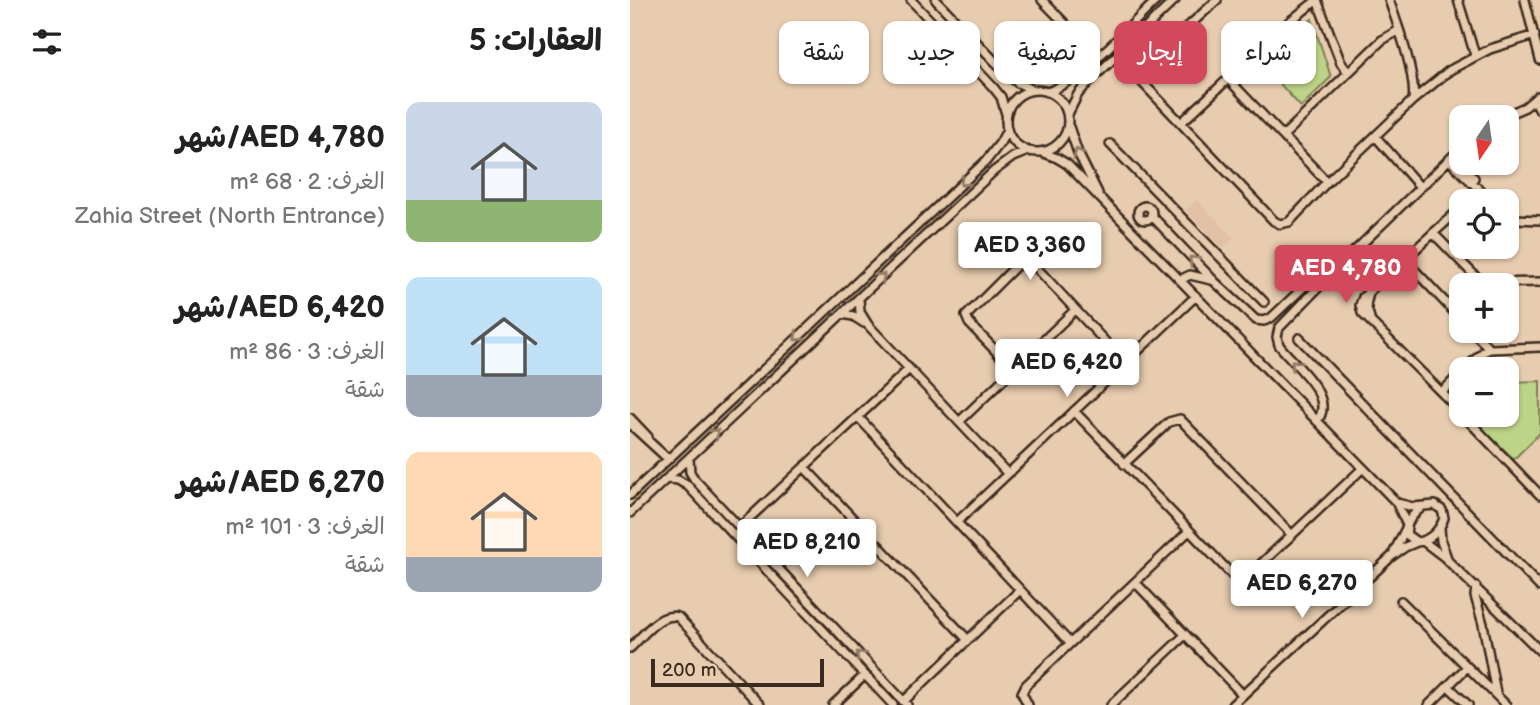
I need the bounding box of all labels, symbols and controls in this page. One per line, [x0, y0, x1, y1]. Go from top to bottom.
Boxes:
chip: شقة [779, 21, 869, 84]
chip: جديد [883, 21, 980, 84]
chip: تصفية [994, 21, 1100, 84]
chip: إيجار [1114, 21, 1207, 84]
chip: شراء [1221, 21, 1316, 84]
icon: filters [28, 23, 66, 61]
text: العقارات: 5 [469, 23, 602, 59]
north arrow [1449, 105, 1519, 175]
map controls [1449, 105, 1519, 427]
text: AED 4,780/شهر [176, 120, 385, 156]
icon: home [462, 130, 546, 214]
one-way arrow [1072, 148, 1086, 160]
text: الغرف: 2 · 68 m² [230, 168, 385, 196]
one-way arrow [959, 173, 972, 186]
button: locate [1449, 189, 1519, 259]
text: Zahia Street (North Entrance) [75, 202, 385, 230]
pin: AED 3,360 [950, 222, 1110, 282]
text: AED 3,360 [974, 231, 1086, 259]
pin: AED 4,780 [1266, 246, 1426, 305]
text: AED 4,780 [1291, 254, 1401, 282]
one-way arrow [1189, 255, 1202, 268]
one-way arrow [873, 273, 886, 286]
button: + [1449, 273, 1519, 343]
text: AED 6,420/شهر [175, 290, 385, 326]
icon: home [462, 305, 546, 389]
one-way arrow [793, 329, 806, 342]
text: الغرف: 3 · 86 m² [229, 338, 385, 366]
pin: AED 6,420 [987, 340, 1147, 399]
text: AED 6,420 [1011, 348, 1123, 376]
button: − [1449, 357, 1519, 427]
one-way arrow [1291, 359, 1303, 372]
text: شقة [345, 376, 385, 404]
one-way arrow [707, 429, 720, 442]
text: AED 6,270/شهر [177, 465, 385, 501]
icon: home [462, 480, 546, 564]
text: الغرف: 3 · 101 m² [225, 513, 385, 541]
pin: AED 8,210 [727, 520, 887, 579]
text: AED 8,210 [753, 528, 861, 556]
text: شقة [345, 551, 385, 579]
pin: AED 6,270 [1222, 560, 1382, 620]
text: AED 6,270 [1247, 569, 1357, 597]
one-way arrow [856, 650, 869, 663]
scale bar [651, 656, 824, 688]
text: 200 m [662, 659, 716, 682]

